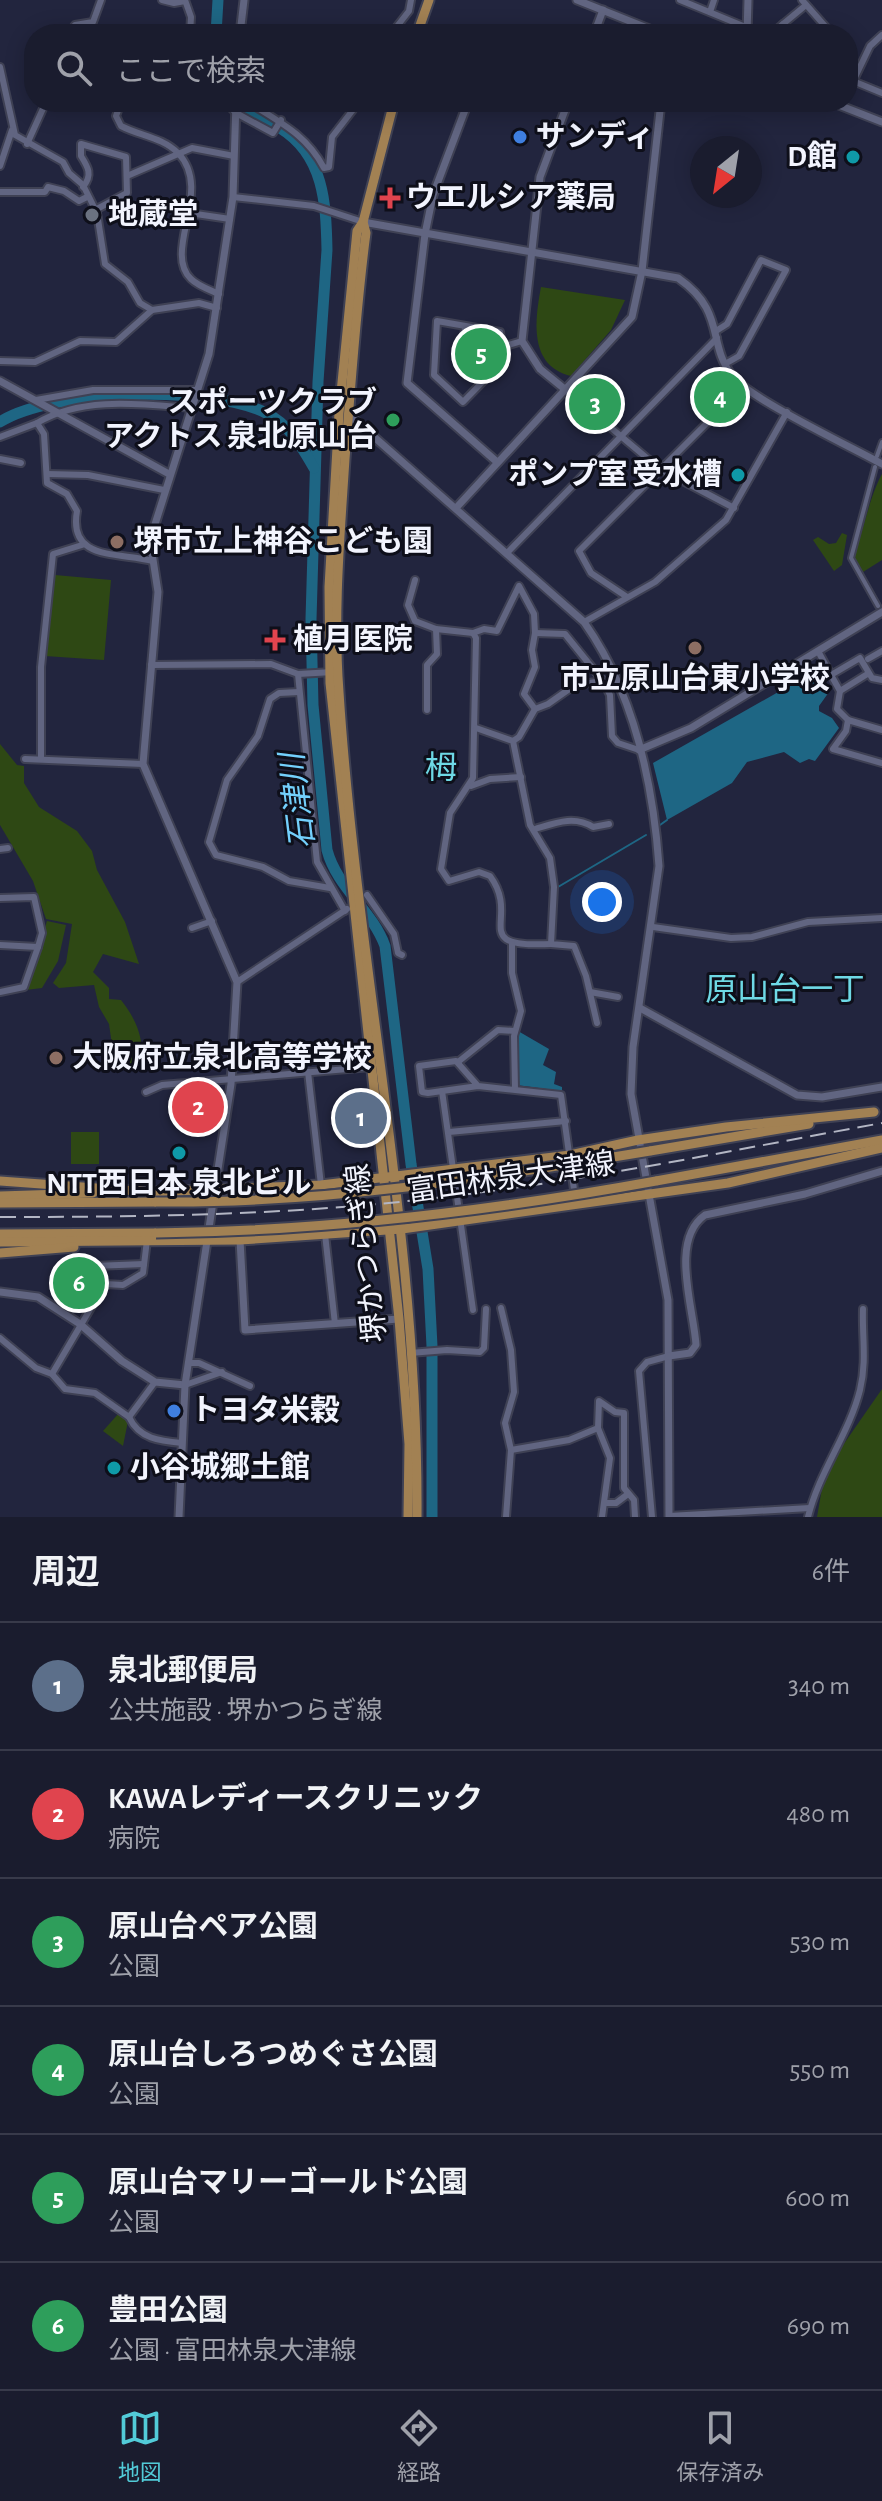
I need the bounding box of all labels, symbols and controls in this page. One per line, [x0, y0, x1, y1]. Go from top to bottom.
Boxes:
search box [24, 24, 858, 112]
icon: search [52, 46, 96, 90]
text: ここで検索 [116, 57, 266, 87]
place label: サンディ [536, 119, 654, 152]
marker: サンディ [511, 128, 529, 146]
north arrow [690, 136, 762, 208]
place label: D館 [787, 140, 837, 172]
marker: D館 [844, 148, 862, 166]
place label: ウエルシア薬局 [406, 181, 616, 213]
marker: ウエルシア薬局 [381, 189, 399, 207]
place label: 地蔵堂 [108, 198, 198, 230]
marker: 地蔵堂 [83, 206, 101, 224]
pin: 5 [455, 324, 507, 384]
pin: 4 [694, 367, 746, 427]
pin: 3 [569, 374, 621, 434]
place label: スポーツクラブ アクトス 泉北原山台 [104, 386, 377, 452]
marker: スポーツクラブ アクトス 泉北原山台 [384, 411, 402, 429]
place label: ポンプ室 受水槽 [508, 458, 722, 490]
marker: ポンプ室 受水槽 [729, 466, 747, 484]
place label: 堺市立上神谷こども園 [133, 525, 433, 557]
marker: 堺市立上神谷こども園 [108, 533, 126, 551]
place label: 植月医院 [293, 623, 413, 655]
marker: 植月医院 [264, 629, 286, 651]
marker: 市立原山台東小学校 [686, 639, 704, 657]
place label: 市立原山台東小学校 [560, 662, 830, 694]
water label: 石津川 [275, 748, 320, 851]
district label: 栂 [425, 751, 457, 784]
your location [582, 882, 622, 922]
district label: 原山台一丁 [705, 973, 865, 1006]
place label: 大阪府立泉北高等学校 [72, 1041, 372, 1073]
marker: 大阪府立泉北高等学校 [47, 1049, 65, 1067]
pin: 2 [172, 1077, 224, 1137]
pin: 1 [335, 1088, 387, 1148]
marker: NTT西日本 泉北ビル [170, 1144, 188, 1162]
street label: 富田林泉大津線 [405, 1147, 617, 1207]
street label: 堺かつらぎ線 [341, 1162, 391, 1344]
place label: NTT西日本 泉北ビル [46, 1167, 312, 1199]
pin: 6 [53, 1253, 105, 1313]
place label: トヨタ米穀 [190, 1394, 340, 1426]
marker: トヨタ米穀 [165, 1402, 183, 1420]
place label: 小谷城郷土館 [130, 1451, 310, 1483]
marker: 小谷城郷土館 [105, 1459, 123, 1477]
text: 周辺 [32, 1556, 100, 1590]
text: 6件 [812, 1559, 850, 1585]
text: 泉北郵便局 [108, 1656, 258, 1686]
text: 1 [53, 1673, 63, 1699]
text: 340 m [788, 1673, 850, 1699]
text: 公共施設 · 堺かつらぎ線 [108, 1698, 383, 1724]
text: KAWAレディースクリニック [108, 1784, 483, 1814]
text: 2 [52, 1801, 64, 1827]
text: 480 m [786, 1801, 850, 1827]
text: 病院 [108, 1826, 160, 1852]
text: 原山台ペア公園 [108, 1912, 318, 1942]
text: 3 [52, 1929, 64, 1955]
text: 530 m [790, 1929, 850, 1955]
text: 公園 [108, 1954, 160, 1980]
text: 原山台しろつめぐさ公園 [108, 2040, 438, 2070]
text: 4 [51, 2057, 65, 2083]
text: 550 m [789, 2057, 850, 2083]
text: 公園 [108, 2082, 160, 2108]
text: 原山台マリーゴールド公園 [108, 2168, 468, 2198]
text: 5 [52, 2185, 64, 2211]
text: 600 m [785, 2185, 850, 2211]
text: 公園 [108, 2210, 160, 2236]
text: 豊田公園 [108, 2296, 228, 2326]
text: 6 [52, 2313, 64, 2339]
text: 690 m [787, 2313, 850, 2339]
text: 公園 · 富田林泉大津線 [108, 2338, 357, 2364]
tab: 地図 [118, 2406, 162, 2486]
tab: 経路 [397, 2406, 441, 2486]
tab: 保存済み [676, 2406, 764, 2486]

